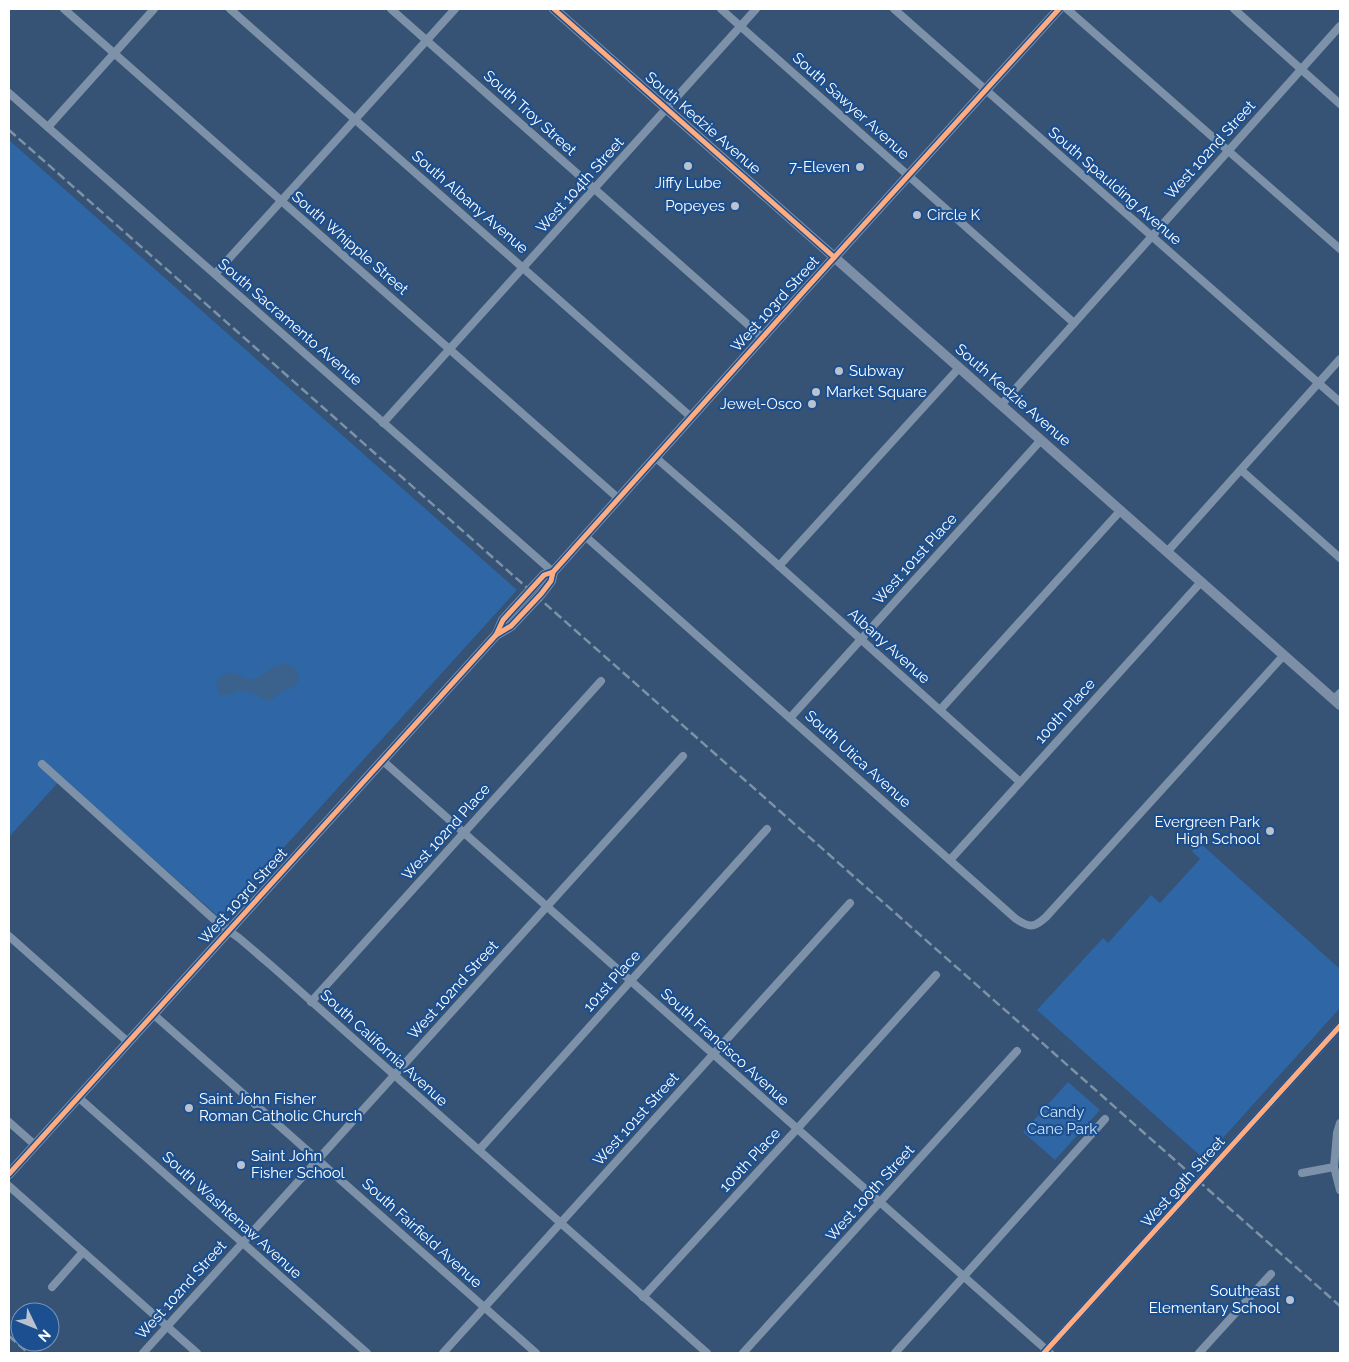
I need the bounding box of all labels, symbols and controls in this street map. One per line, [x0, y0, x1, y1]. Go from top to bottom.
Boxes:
street label: South Sawyer Avenue [789, 49, 913, 163]
street label: South Troy Street [480, 67, 580, 159]
street label: South Kedzie Avenue [642, 68, 765, 178]
street label: West 102nd Street [1161, 97, 1259, 203]
street label: South Spaulding Avenue [1045, 123, 1185, 249]
street label: West 104th Street [532, 133, 628, 237]
street label: South Albany Avenue [408, 147, 532, 257]
place label: 7-Eleven [789, 158, 850, 176]
marker: Jiffy Lube [682, 160, 694, 172]
marker: 7-Eleven [854, 161, 866, 173]
place label: Jiffy Lube [655, 174, 721, 192]
street label: South Whipple Street [288, 187, 412, 299]
place label: Popeyes [665, 197, 725, 215]
marker: Popeyes [729, 200, 741, 212]
place label: Circle K [927, 206, 981, 224]
marker: Circle K [911, 209, 923, 221]
street label: West 103rd Street [727, 252, 823, 356]
street label: South Sacramento Avenue [214, 255, 366, 389]
street label: South Kedzie Avenue [952, 340, 1075, 450]
place label: Subway [849, 362, 904, 380]
marker: Subway [833, 365, 845, 377]
place label: Market Square [826, 383, 927, 401]
marker: Market Square [810, 386, 822, 398]
place label: Jewel-Osco [720, 395, 802, 413]
marker: Jewel-Osco [806, 398, 818, 410]
street label: West 101st Place [869, 510, 961, 608]
street label: Albany Avenue [844, 605, 934, 688]
street label: 100th Place [1031, 675, 1099, 747]
street label: South Utica Avenue [801, 707, 915, 811]
street label: West 102nd Place [398, 780, 494, 884]
place label: Evergreen Park High School [1154, 813, 1261, 848]
marker: Evergreen Park High School [1264, 825, 1276, 837]
street label: West 103rd Street [195, 844, 291, 948]
street label: West 102nd Street [404, 937, 502, 1043]
street label: 101st Place [580, 946, 644, 1016]
street label: South Francisco Avenue [657, 985, 793, 1110]
street label: South California Avenue [317, 986, 452, 1110]
street label: West 101st Street [589, 1069, 683, 1169]
place label: Saint John Fisher Roman Catholic Church [199, 1090, 362, 1125]
marker: Saint John Fisher Roman Catholic Church [183, 1102, 195, 1114]
park label: Candy Cane Park [1027, 1103, 1097, 1138]
street label: 100th Place [716, 1124, 784, 1196]
street label: West 99th Street [1137, 1133, 1229, 1231]
street label: West 100th Street [822, 1141, 918, 1245]
place label: Saint John Fisher School [251, 1147, 346, 1182]
street label: South Washtenaw Avenue [159, 1148, 305, 1282]
marker: Saint John Fisher School [235, 1159, 247, 1171]
street label: South Fairfield Avenue [358, 1174, 486, 1292]
street label: West 102nd Street [132, 1237, 230, 1343]
place label: Southeast Elementary School [1149, 1282, 1281, 1317]
marker: Southeast Elementary School [1284, 1294, 1296, 1306]
north arrow [10, 1302, 60, 1352]
text: N [35, 1327, 54, 1345]

